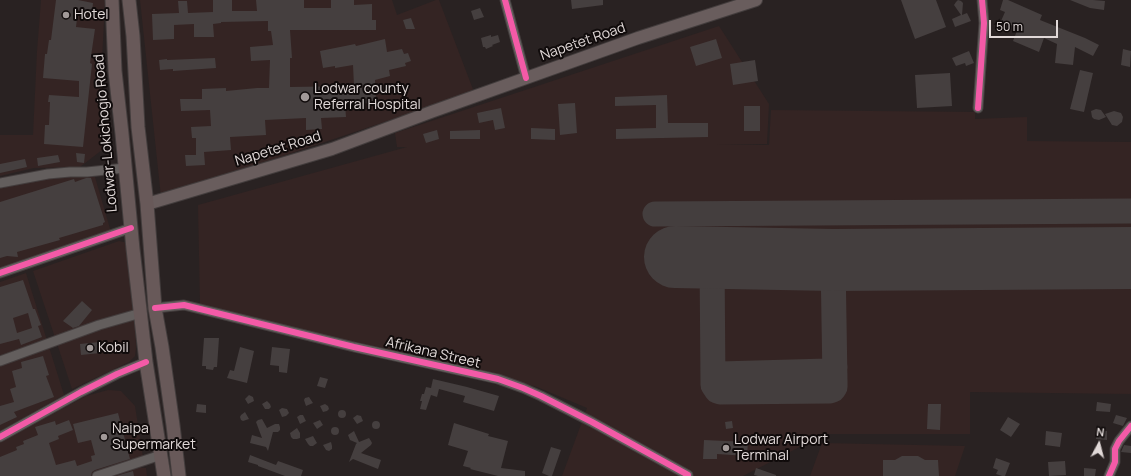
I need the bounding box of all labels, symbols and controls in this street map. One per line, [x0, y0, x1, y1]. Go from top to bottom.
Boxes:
place label: Hotel [74, 7, 109, 23]
marker: Hotel [61, 10, 71, 20]
scale bar [991, 12, 1060, 38]
text: 50 m [996, 18, 1023, 35]
street label: Napetet Road [538, 20, 628, 64]
street label: Lodwar-Lokichogio Road [91, 53, 121, 213]
place label: Lodwar county Referral Hospital [314, 81, 421, 114]
marker: Lodwar county Referral Hospital [299, 91, 311, 103]
street label: Napetet Road [233, 128, 323, 170]
street label: Afrikana Street [384, 334, 482, 372]
place label: Kobil [98, 340, 129, 356]
marker: Kobil [85, 343, 95, 353]
place label: Naipa Supermarket [112, 421, 196, 454]
north arrow [1079, 424, 1119, 464]
text: N [1096, 424, 1105, 440]
marker: Naipa Supermarket [99, 432, 109, 442]
place label: Lodwar Airport Terminal [734, 432, 828, 464]
marker: Lodwar Airport Terminal [721, 443, 731, 453]

